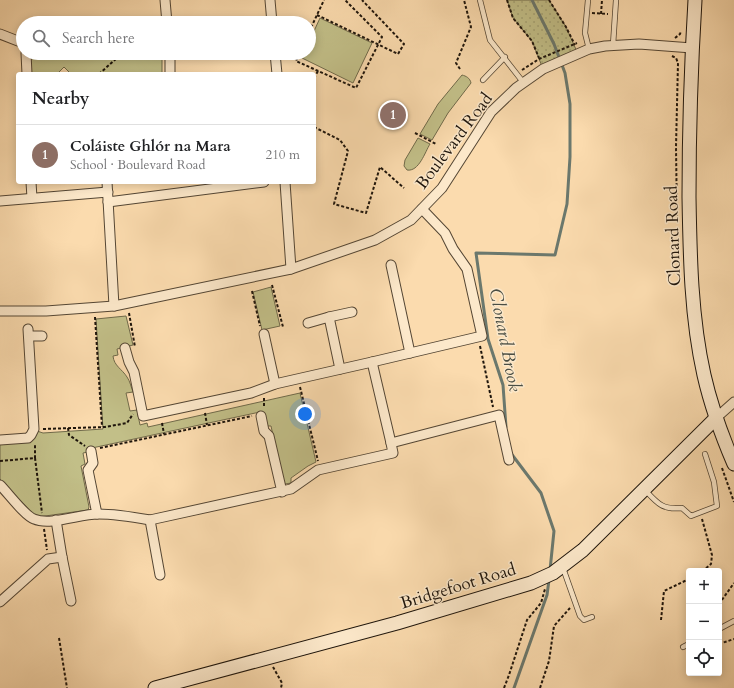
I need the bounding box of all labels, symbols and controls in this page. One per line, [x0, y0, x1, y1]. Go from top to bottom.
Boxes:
search box [16, 16, 316, 60]
icon: search [30, 27, 52, 49]
text: Search here [62, 28, 135, 48]
text: Nearby [32, 87, 89, 110]
street label: Boulevard Road [410, 88, 498, 194]
pin: 1 [380, 100, 406, 130]
text: Coláiste Ghlór na Mara [70, 136, 231, 156]
text: 1 [42, 146, 48, 164]
text: 210 m [266, 146, 300, 164]
text: School · Boulevard Road [70, 156, 205, 174]
street label: Clonard Road [660, 185, 686, 287]
water label: Clonard Brook [483, 286, 527, 394]
your location [295, 404, 315, 424]
street label: Bridgefoot Road [397, 558, 519, 614]
map controls [686, 568, 722, 676]
button: + [686, 568, 722, 604]
button: − [686, 604, 722, 640]
button: locate [686, 640, 722, 676]

